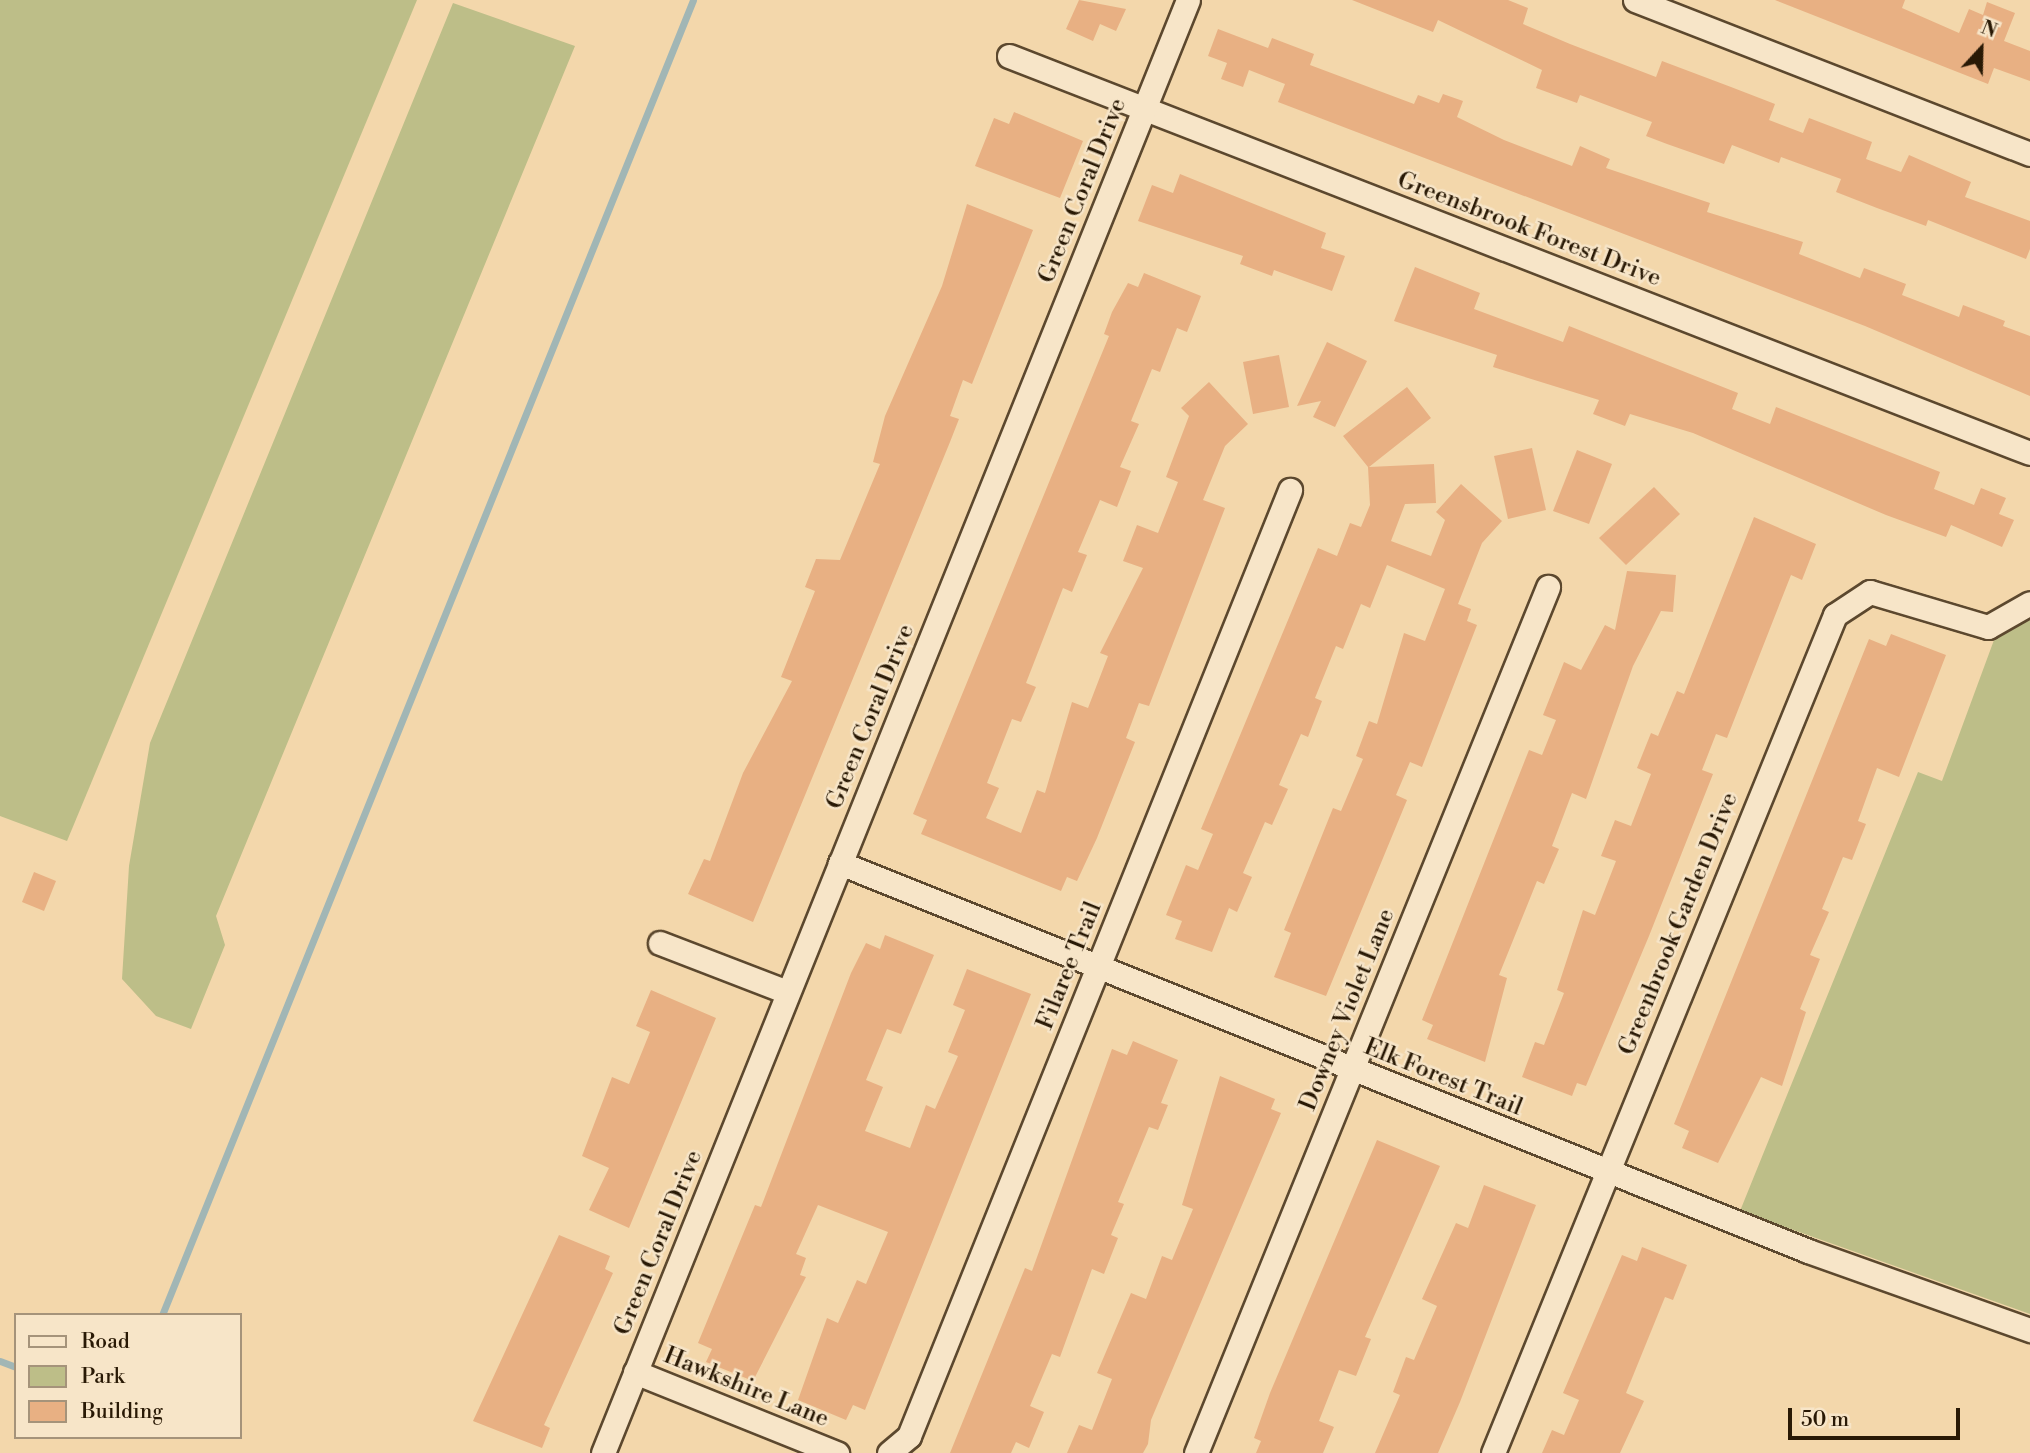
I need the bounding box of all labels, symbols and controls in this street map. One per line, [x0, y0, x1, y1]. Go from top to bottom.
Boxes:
north arrow [1946, 14, 2016, 84]
text: N [1977, 16, 2000, 43]
street label: Green Coral Drive [1033, 94, 1133, 288]
street label: Greensbrook Forest Drive [1393, 166, 1665, 294]
street label: Green Coral Drive [821, 620, 921, 814]
street label: Greenbrook Garden Drive [1613, 788, 1745, 1060]
street label: Filaree Trail [1031, 898, 1109, 1034]
street label: Downey Violet Lane [1294, 905, 1402, 1115]
street label: Elk Forest Trail [1360, 1033, 1526, 1123]
street label: Green Coral Drive [609, 1146, 709, 1340]
legend [14, 1313, 242, 1439]
text: Road [81, 1329, 130, 1355]
street label: Hawkshire Lane [659, 1342, 833, 1434]
text: Park [81, 1364, 125, 1390]
scale bar [1792, 1394, 1964, 1438]
text: Building [81, 1399, 163, 1425]
text: 50 m [1801, 1407, 1849, 1433]

